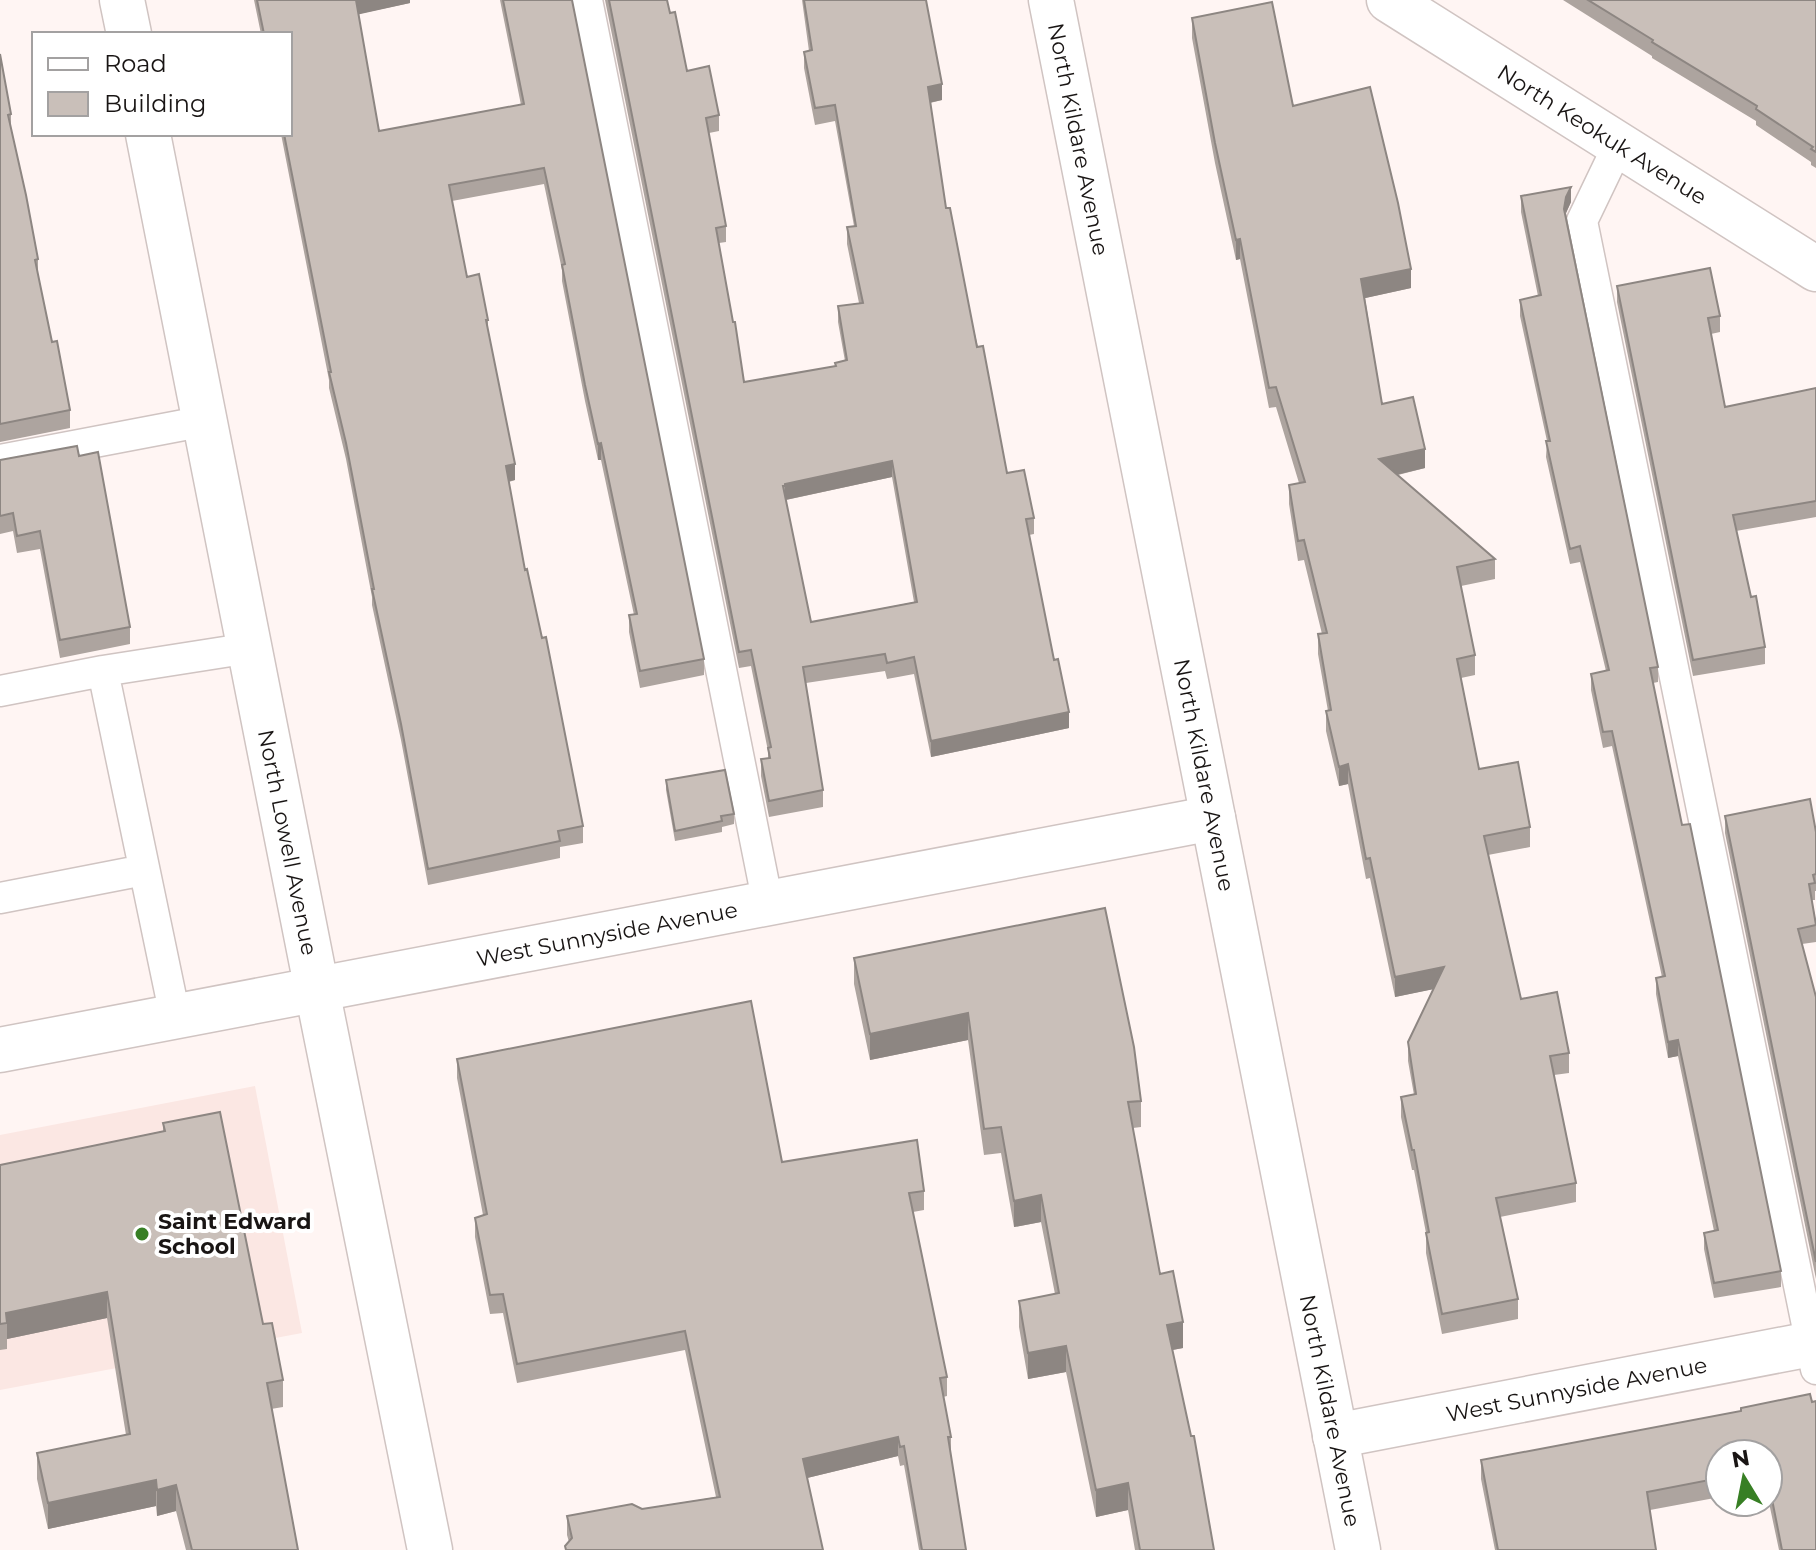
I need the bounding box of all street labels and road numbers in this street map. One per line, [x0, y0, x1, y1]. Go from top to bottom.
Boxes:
street label: North Kildare Avenue [1042, 21, 1115, 258]
street label: North Keokuk Avenue [1492, 58, 1712, 210]
street label: North Kildare Avenue [1168, 656, 1241, 894]
street label: North Lowell Avenue [252, 727, 323, 958]
street label: West Sunnyside Avenue [474, 896, 740, 972]
street label: North Kildare Avenue [1294, 1292, 1367, 1529]
street label: West Sunnyside Avenue [1444, 1351, 1709, 1428]

